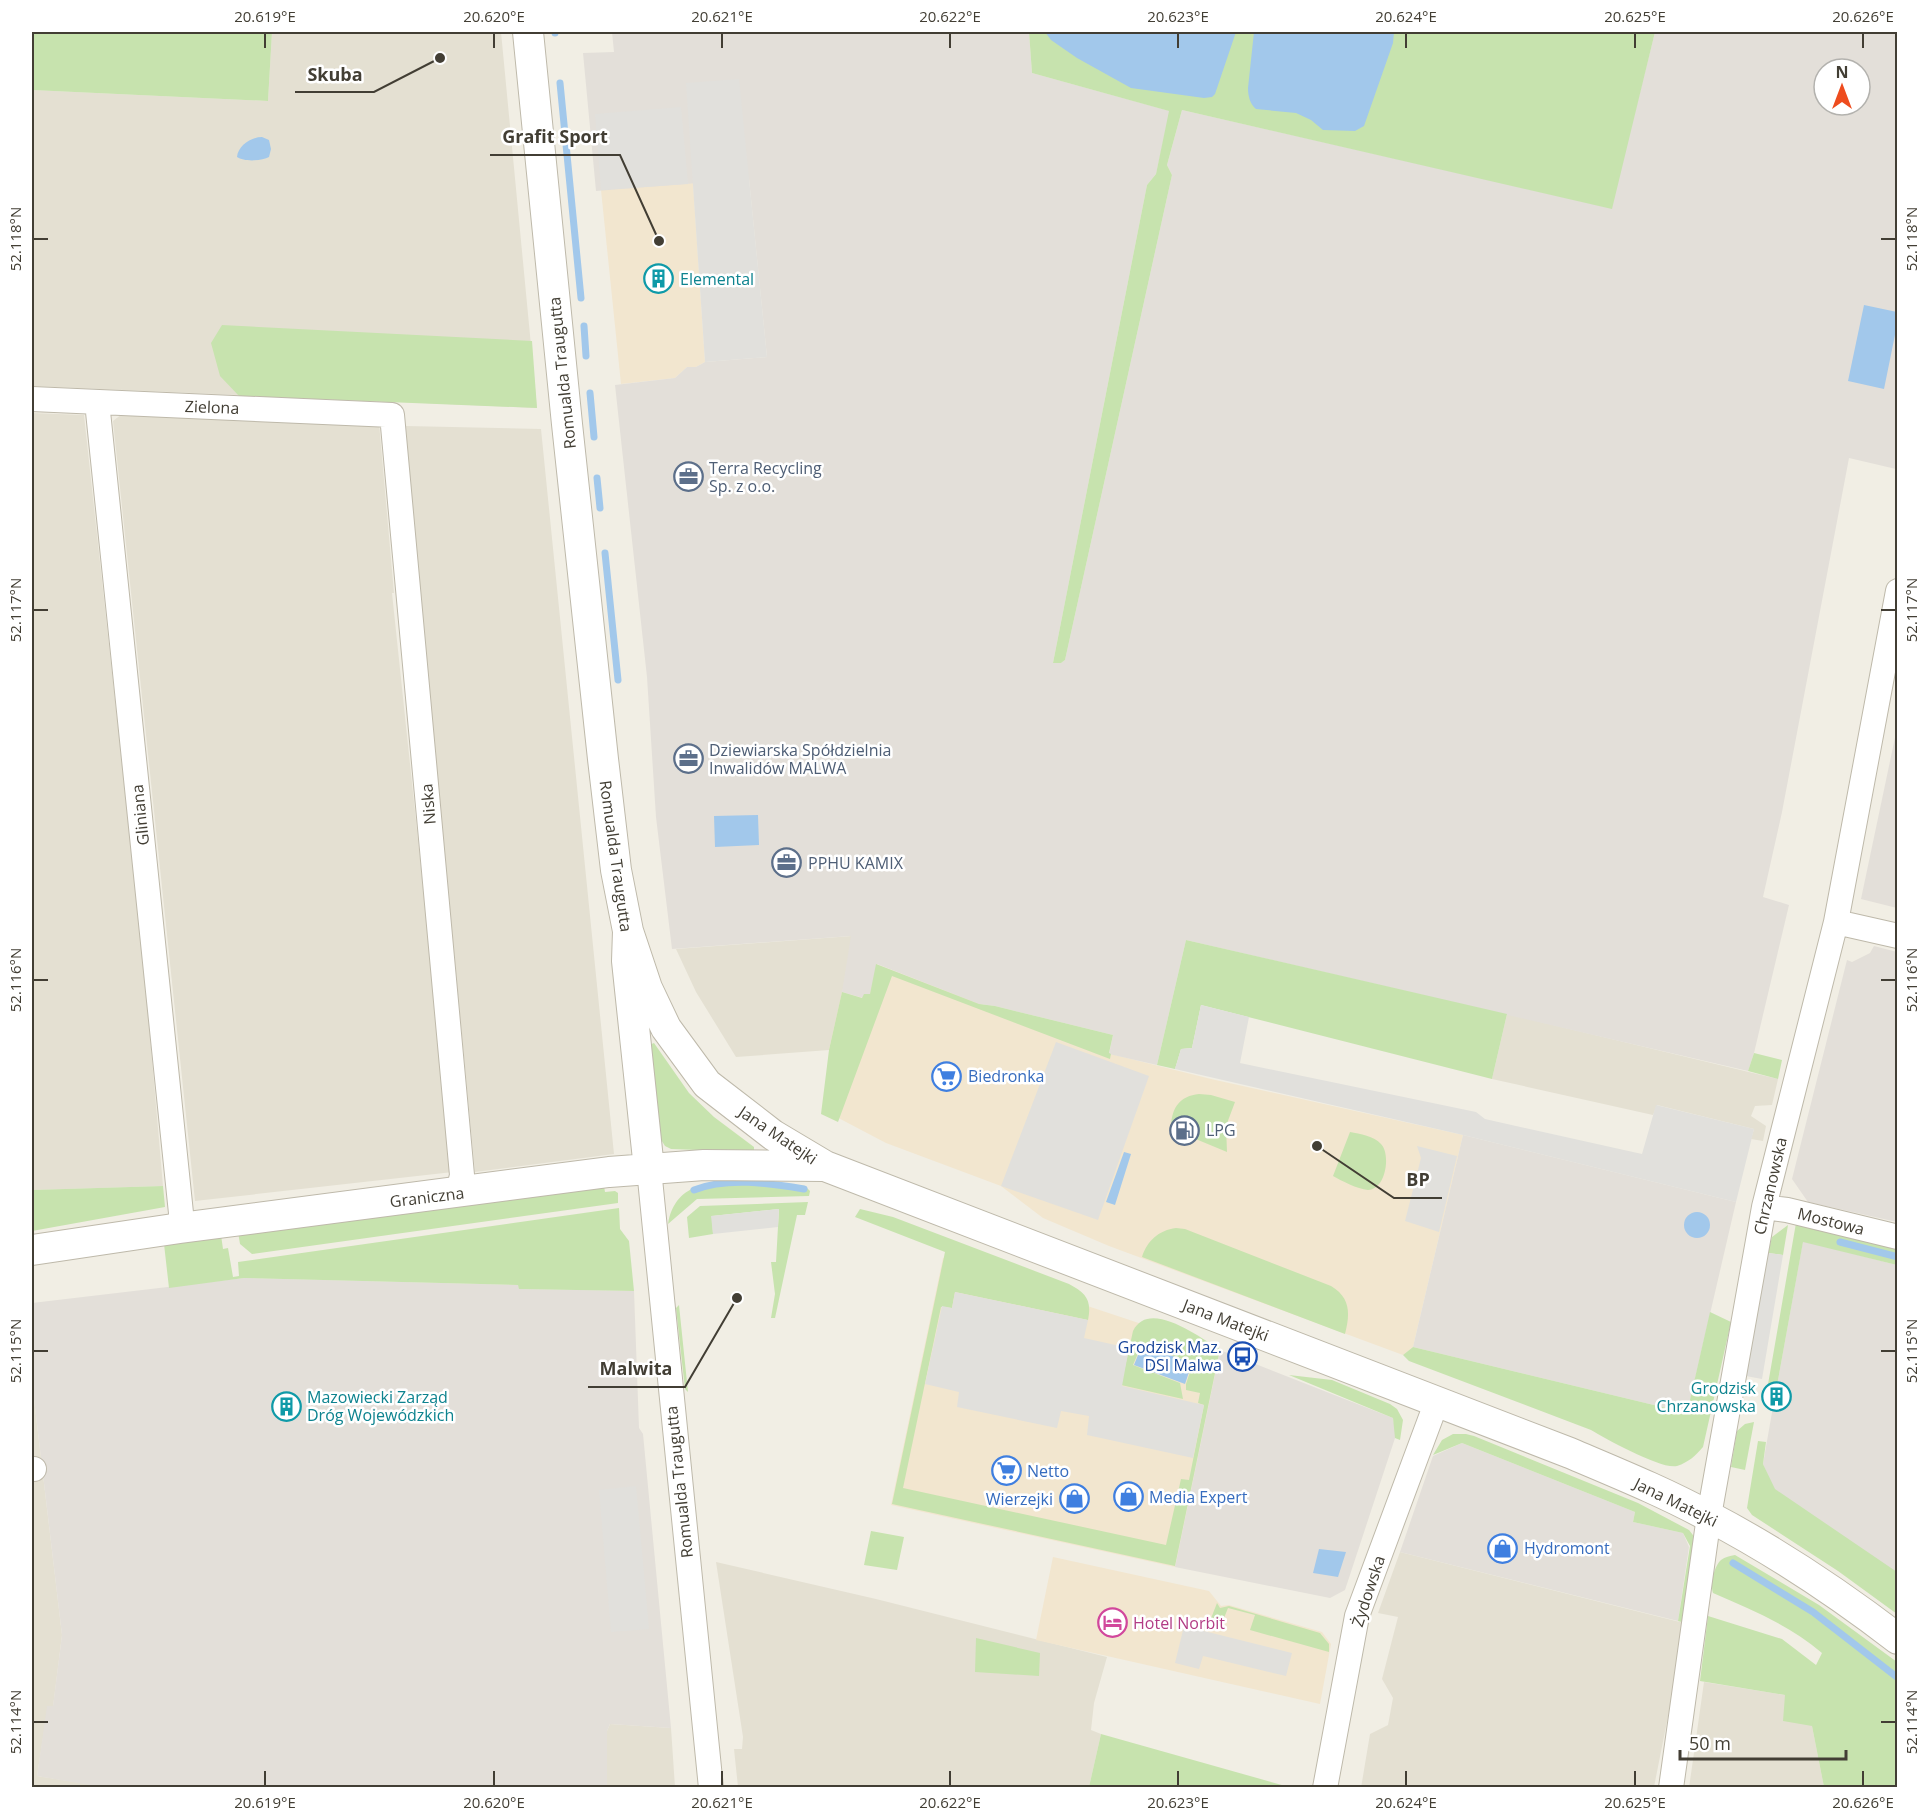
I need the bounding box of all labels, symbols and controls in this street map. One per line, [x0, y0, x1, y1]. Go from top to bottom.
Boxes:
text: 20.619°E [234, 6, 296, 26]
text: 20.620°E [463, 6, 525, 26]
text: 20.621°E [691, 6, 753, 26]
text: 20.622°E [919, 6, 981, 26]
text: 20.623°E [1147, 6, 1209, 26]
text: 20.624°E [1375, 6, 1437, 26]
text: 20.625°E [1604, 6, 1666, 26]
text: 20.626°E [1832, 6, 1894, 26]
callout: Skuba [295, 56, 374, 92]
north arrow [1812, 57, 1872, 117]
text: N [1835, 61, 1849, 83]
text: Skuba [307, 62, 363, 86]
callout: Grafit Sport [490, 119, 620, 155]
text: Grafit Sport [502, 124, 608, 148]
text: 52.118°N [5, 207, 25, 271]
text: 52.118°N [1901, 207, 1921, 271]
building icon: Elemental [643, 263, 675, 295]
place label: Elemental [680, 268, 754, 290]
street label: Romualda Traugutta [543, 296, 581, 450]
street label: Zielona [184, 395, 240, 419]
place label: Terra Recycling Sp. z o.o. [709, 457, 822, 497]
office icon: Terra Recycling Sp. z o.o. [672, 461, 704, 493]
text: 52.117°N [5, 578, 25, 642]
text: 52.117°N [1901, 578, 1921, 642]
place label: Dziewiarska Spółdzielnia Inwalidów MALWA [709, 739, 891, 779]
office icon: Dziewiarska Spółdzielnia Inwalidów MALWA [672, 743, 704, 775]
street label: Romualda Traugutta [594, 779, 638, 933]
street label: Gliniana [126, 783, 154, 847]
street label: Niska [415, 783, 441, 825]
office icon: PPHU KAMIX [771, 847, 803, 879]
place label: PPHU KAMIX [808, 852, 904, 874]
text: 52.116°N [5, 948, 25, 1012]
text: 52.116°N [1901, 948, 1921, 1012]
supermarket icon: Biedronka [931, 1060, 963, 1092]
place label: Biedronka [968, 1065, 1044, 1087]
street label: Jana Matejki [733, 1099, 822, 1169]
fuel station icon: LPG [1169, 1114, 1201, 1146]
place label: LPG [1206, 1119, 1236, 1141]
street label: Chrzanowska [1748, 1135, 1792, 1237]
callout: BP [1394, 1162, 1442, 1198]
text: BP [1406, 1167, 1430, 1191]
street label: Graniczna [389, 1182, 465, 1212]
street label: Mostowa [1795, 1202, 1867, 1240]
street label: Jana Matejki [1178, 1293, 1272, 1346]
text: 52.115°N [5, 1319, 25, 1383]
text: 52.115°N [1901, 1319, 1921, 1383]
place label: Grodzisk Maz. DSI Malwa [1118, 1336, 1222, 1376]
bus stop icon: Grodzisk Maz. DSI Malwa [1227, 1340, 1259, 1372]
callout: Malwita [588, 1351, 685, 1387]
text: Malwita [600, 1356, 672, 1380]
place label: Grodzisk Chrzanowska [1656, 1377, 1757, 1417]
building icon: Grodzisk Chrzanowska [1761, 1381, 1793, 1413]
place label: Mazowiecki Zarząd Dróg Wojewódzkich [307, 1386, 454, 1426]
building icon: Mazowiecki Zarząd Dróg Wojewódzkich [270, 1390, 302, 1422]
street label: Romualda Traugutta [660, 1405, 698, 1559]
supermarket icon: Netto [990, 1455, 1022, 1487]
place label: Netto [1027, 1460, 1069, 1482]
street label: Jana Matejki [1629, 1471, 1721, 1532]
shop icon: Media Expert [1112, 1481, 1144, 1513]
shop icon: Wierzejki [1058, 1483, 1090, 1515]
place label: Media Expert [1149, 1486, 1248, 1508]
place label: Wierzejki [986, 1488, 1053, 1510]
shop icon: Hydromont [1487, 1532, 1519, 1564]
place label: Hydromont [1524, 1537, 1610, 1559]
street label: Żydowska [1346, 1552, 1390, 1630]
hotel icon: Hotel Norbit [1096, 1607, 1128, 1639]
place label: Hotel Norbit [1133, 1612, 1225, 1634]
text: 52.114°N [5, 1690, 25, 1754]
text: 52.114°N [1901, 1690, 1921, 1754]
scale bar [1680, 1723, 1846, 1761]
text: 50 m [1689, 1731, 1731, 1755]
text: 20.619°E [234, 1792, 296, 1812]
text: 20.620°E [463, 1792, 525, 1812]
text: 20.621°E [691, 1792, 753, 1812]
text: 20.622°E [919, 1792, 981, 1812]
text: 20.623°E [1147, 1792, 1209, 1812]
text: 20.624°E [1375, 1792, 1437, 1812]
text: 20.625°E [1604, 1792, 1666, 1812]
text: 20.626°E [1832, 1792, 1894, 1812]

